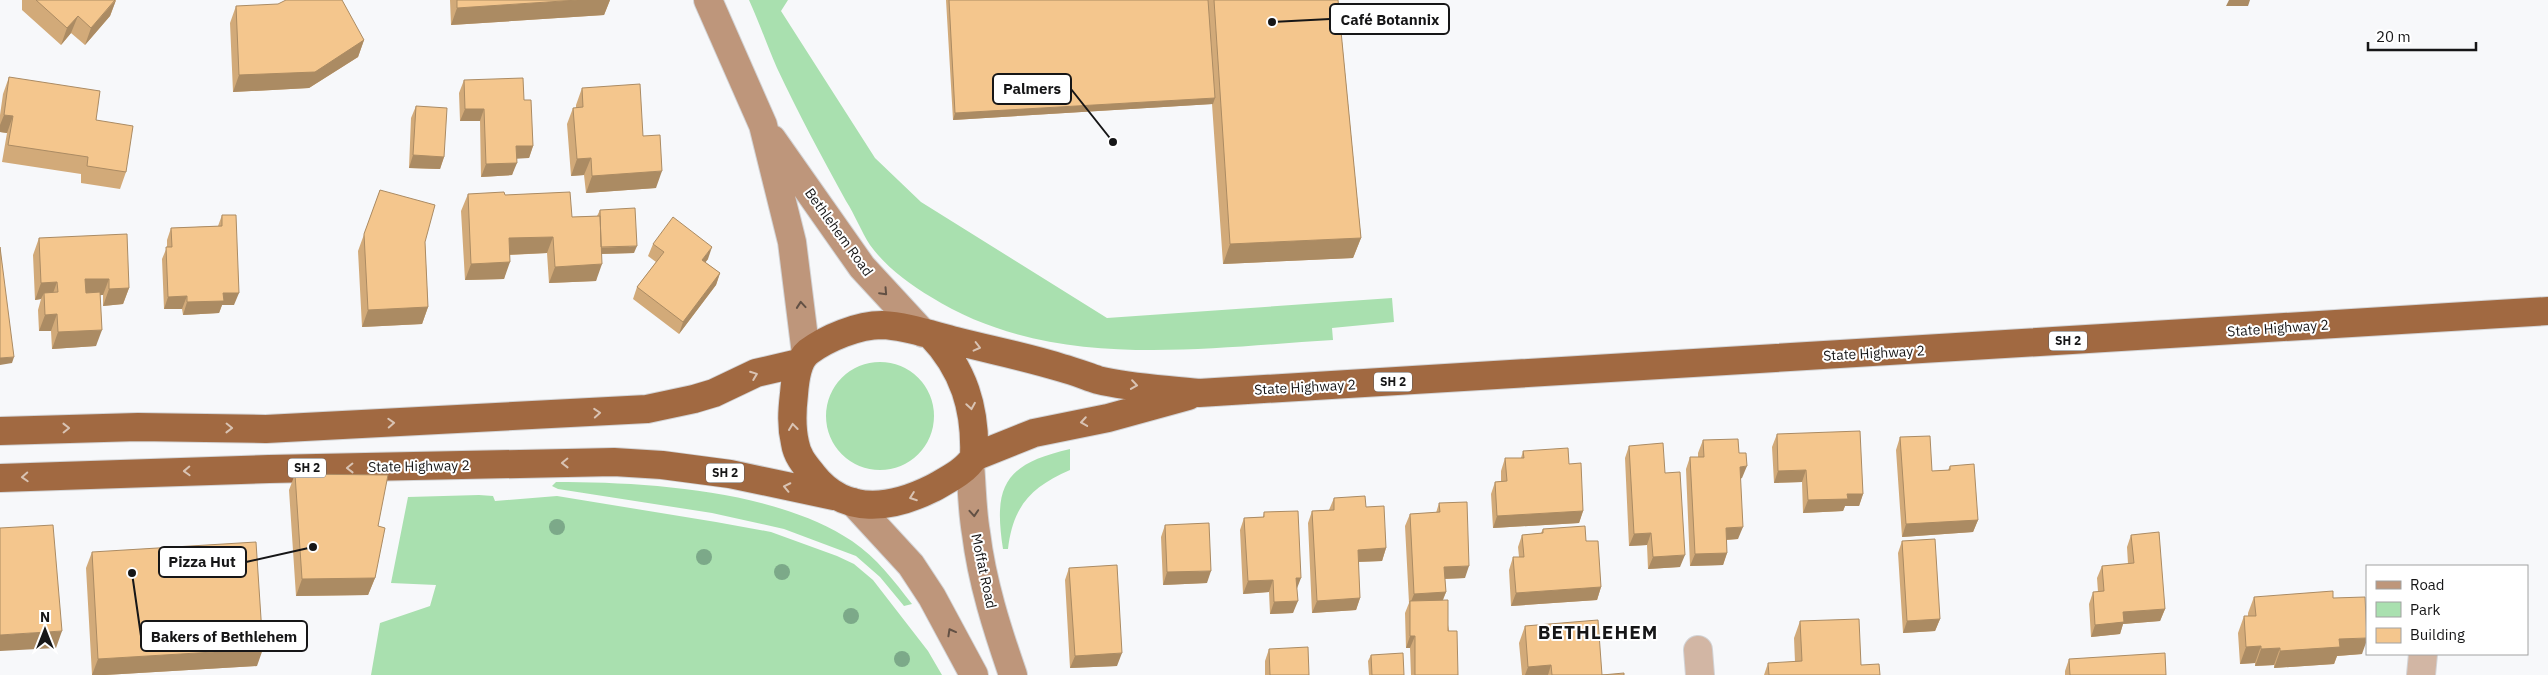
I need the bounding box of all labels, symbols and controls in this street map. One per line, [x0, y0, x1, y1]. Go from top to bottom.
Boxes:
callout: Café Botannix [1330, 4, 1449, 34]
text: Café Botannix [1341, 10, 1440, 29]
scale bar [2368, 20, 2476, 52]
text: 20 m [2376, 27, 2411, 46]
callout: Palmers [993, 74, 1071, 104]
text: Palmers [1003, 79, 1062, 98]
street label: Bethlehem Road [801, 184, 877, 280]
one-way arrow [878, 286, 887, 295]
one-way arrow [795, 301, 806, 309]
street label: State Highway 2 [2227, 315, 2329, 341]
road number: SH 2 [2049, 332, 2087, 351]
one-way arrow [972, 341, 980, 351]
street label: State Highway 2 [1823, 341, 1925, 365]
one-way arrow [749, 371, 757, 381]
road number: SH 2 [1374, 372, 1412, 392]
street label: State Highway 2 [1254, 375, 1356, 399]
one-way arrow [1130, 379, 1139, 389]
one-way arrow [965, 401, 975, 410]
one-way arrow [593, 407, 601, 418]
one-way arrow [1080, 417, 1089, 427]
one-way arrow [388, 418, 395, 428]
one-way arrow [62, 423, 70, 433]
one-way arrow [225, 423, 233, 433]
one-way arrow [788, 423, 798, 431]
street label: State Highway 2 [368, 456, 470, 476]
road number: SH 2 [288, 458, 326, 478]
one-way arrow [561, 458, 568, 468]
one-way arrow [346, 462, 354, 473]
road number: SH 2 [706, 463, 744, 482]
one-way arrow [183, 466, 191, 476]
one-way arrow [21, 472, 28, 482]
one-way arrow [782, 482, 791, 492]
one-way arrow [909, 491, 918, 501]
one-way arrow [968, 509, 979, 517]
street label: Moffat Road [967, 532, 1001, 610]
callout: Pizza Hut [159, 547, 246, 577]
text: Pizza Hut [168, 552, 236, 571]
legend [2366, 565, 2528, 655]
text: Road [2410, 575, 2445, 594]
text: Park [2410, 600, 2440, 619]
north arrow [20, 605, 70, 655]
text: N [40, 608, 50, 626]
district label: BETHLEHEM [1538, 620, 1658, 644]
callout: Bakers of Bethlehem [141, 621, 307, 651]
text: Building [2410, 625, 2465, 644]
text: Bakers of Bethlehem [151, 627, 297, 646]
one-way arrow [947, 628, 957, 637]

